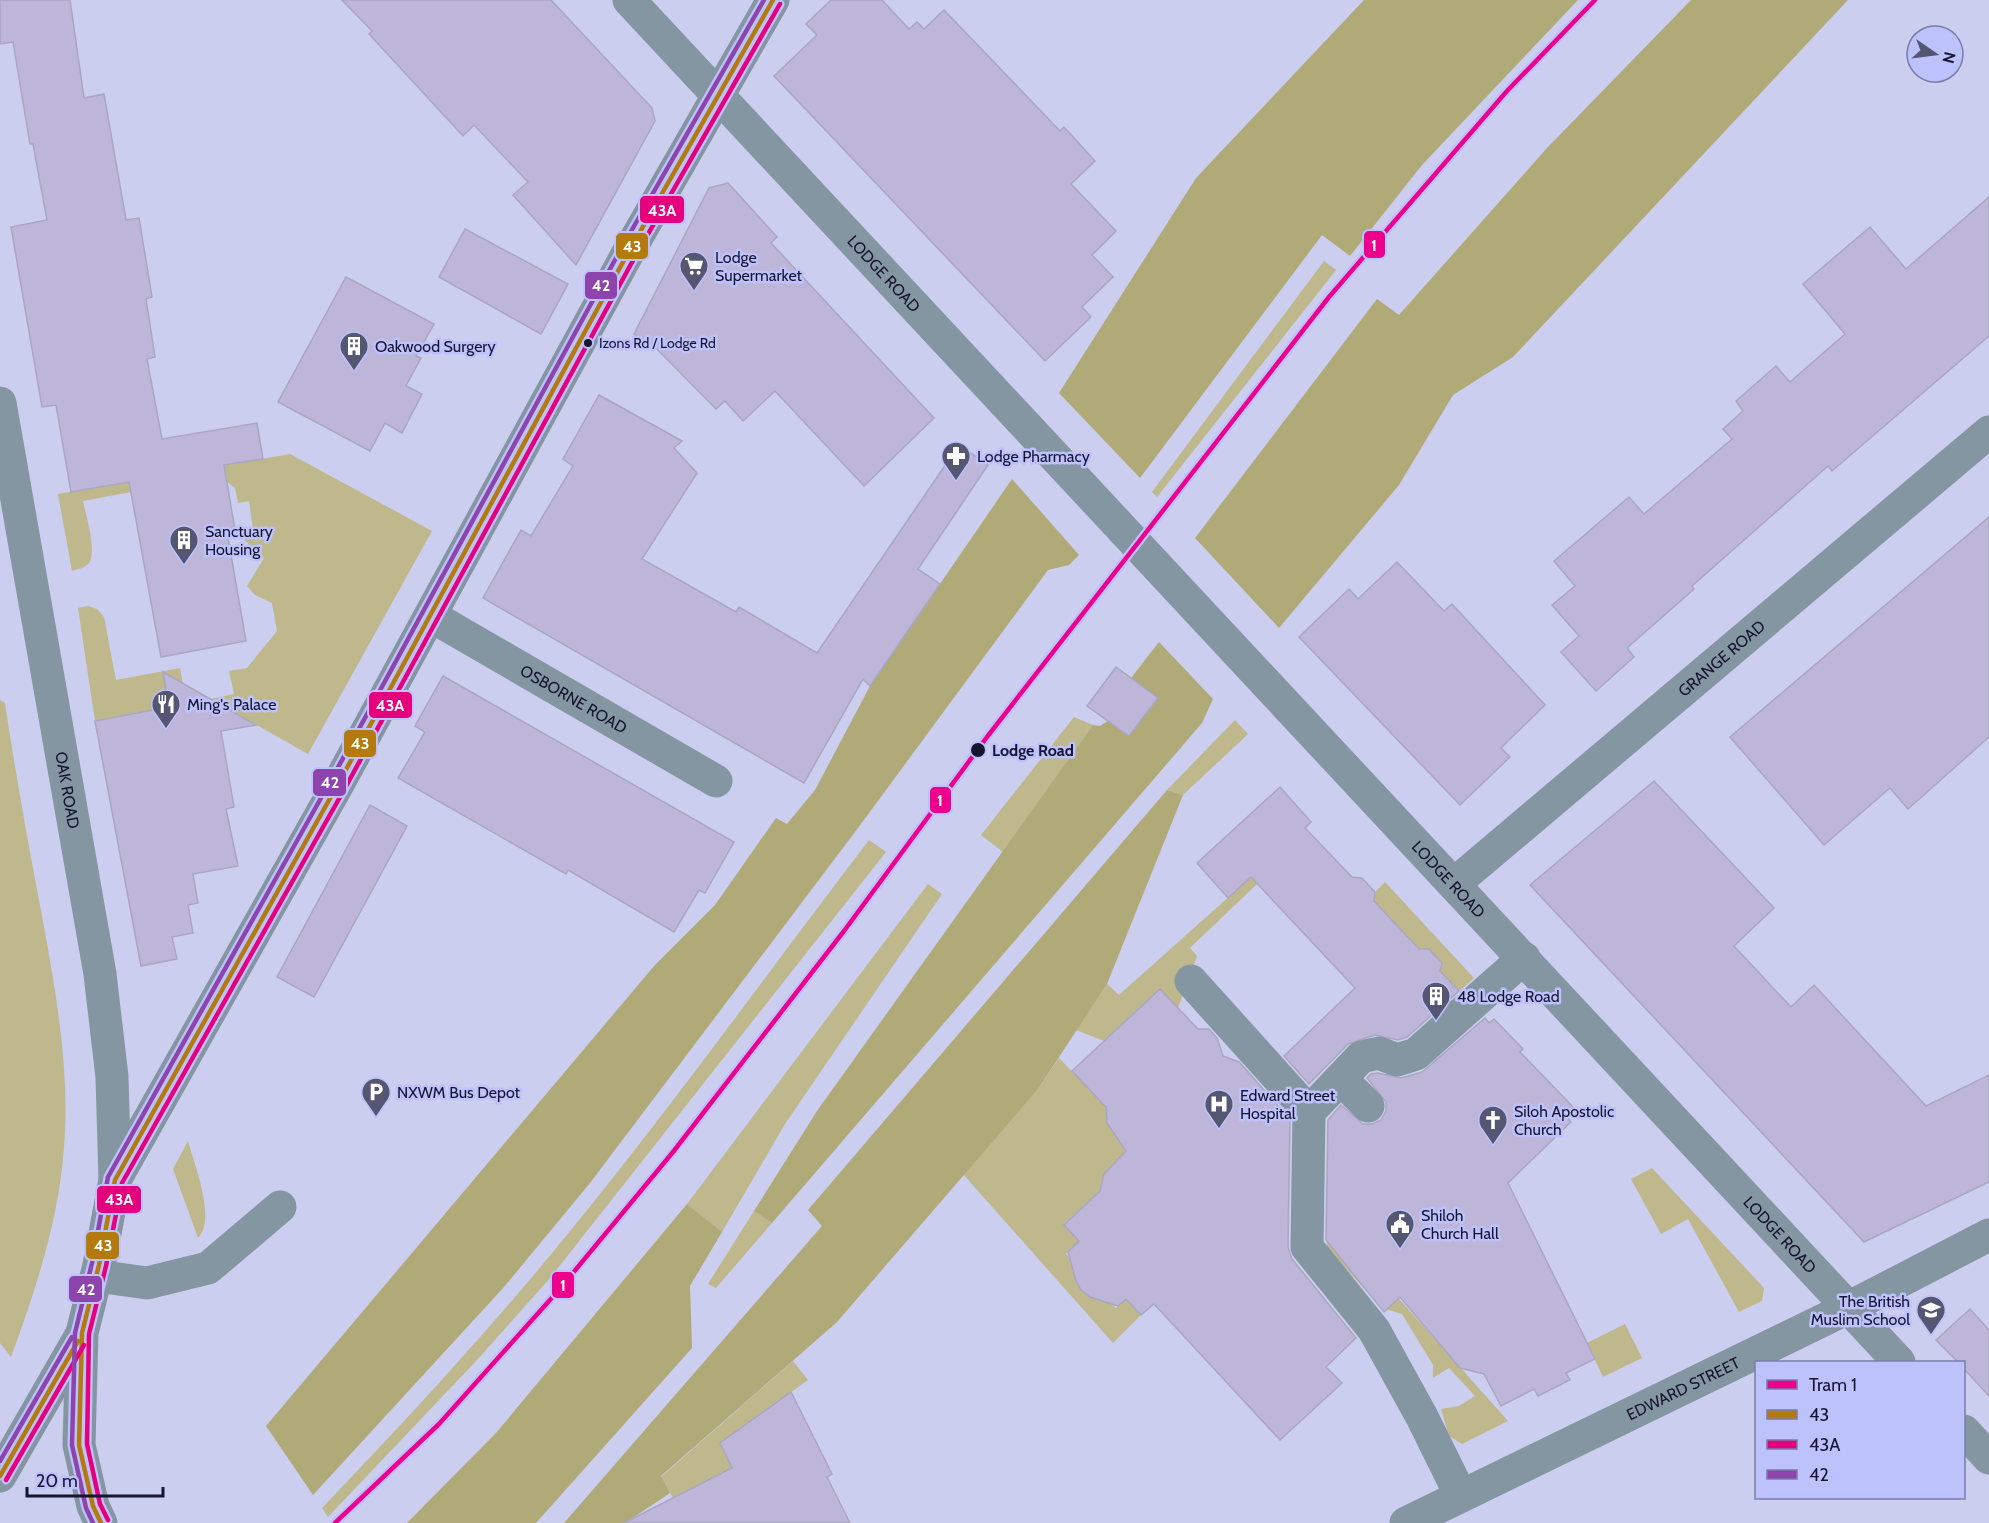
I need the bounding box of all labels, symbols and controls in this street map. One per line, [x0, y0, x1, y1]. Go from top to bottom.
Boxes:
north arrow [1905, 24, 1965, 84]
text: N [1938, 50, 1960, 65]
line badge: 43A [639, 195, 685, 224]
text: 43A [648, 201, 676, 220]
line badge: 1 [1363, 230, 1386, 259]
street label: LODGE ROAD [844, 231, 924, 316]
line badge: 43 [615, 232, 649, 260]
text: 1 [1371, 236, 1377, 255]
text: 43 [623, 237, 641, 256]
place label: Lodge Supermarket [715, 248, 803, 285]
supermarket icon: Lodge Supermarket [678, 250, 710, 292]
line badge: 42 [584, 271, 618, 300]
text: 42 [592, 276, 610, 295]
building icon: Oakwood Surgery [338, 330, 370, 372]
place label: Izons Rd / Lodge Rd [599, 334, 716, 352]
place label: Oakwood Surgery [375, 337, 496, 356]
marker: Izons Rd / Lodge Rd [582, 337, 594, 349]
pharmacy icon: Lodge Pharmacy [940, 440, 972, 482]
place label: Lodge Pharmacy [977, 447, 1090, 466]
place label: Sanctuary Housing [205, 522, 273, 559]
building icon: Sanctuary Housing [168, 524, 200, 566]
street label: GRANGE ROAD [1674, 616, 1769, 700]
street label: OSBORNE ROAD [517, 660, 631, 737]
restaurant icon: Ming's Palace [150, 688, 182, 730]
line badge: 43A [368, 691, 413, 719]
place label: Ming's Palace [187, 695, 276, 714]
text: 43A [376, 696, 404, 715]
line badge: 43 [343, 729, 377, 758]
text: 43 [351, 734, 369, 753]
marker: Lodge Road [969, 741, 987, 759]
place label: Lodge Road [992, 741, 1074, 760]
street label: OAK ROAD [52, 750, 84, 830]
line badge: 42 [312, 768, 347, 797]
text: 42 [321, 773, 339, 792]
line badge: 1 [929, 786, 952, 814]
text: 1 [937, 791, 943, 810]
street label: LODGE ROAD [1408, 837, 1489, 921]
building icon: 48 Lodge Road [1420, 980, 1452, 1022]
place label: 48 Lodge Road [1457, 987, 1560, 1006]
parking icon: NXWM Bus Depot [360, 1076, 392, 1118]
place label: NXWM Bus Depot [397, 1083, 521, 1102]
place label: Edward Street Hospital [1240, 1086, 1336, 1123]
hospital icon: Edward Street Hospital [1203, 1088, 1235, 1130]
place label: Siloh Apostolic Church [1514, 1102, 1614, 1139]
church icon: Siloh Apostolic Church [1477, 1104, 1509, 1146]
line badge: 43A [96, 1185, 142, 1214]
text: 43A [105, 1190, 133, 1209]
street label: LODGE ROAD [1740, 1192, 1821, 1277]
place label: Shiloh Church Hall [1421, 1206, 1499, 1243]
public building icon: Shiloh Church Hall [1384, 1208, 1416, 1250]
line badge: 43 [85, 1231, 120, 1260]
text: 43 [94, 1236, 112, 1255]
line badge: 1 [551, 1271, 575, 1299]
line badge: 42 [68, 1275, 103, 1303]
text: 1 [560, 1276, 566, 1295]
text: 42 [77, 1280, 95, 1299]
place label: The British Muslim School [1811, 1292, 1910, 1329]
school or university icon: The British Muslim School [1915, 1294, 1947, 1336]
street label: EDWARD STREET [1623, 1353, 1743, 1424]
legend [1755, 1361, 1965, 1499]
text: Tram 1 [1809, 1374, 1857, 1396]
text: 43 [1809, 1404, 1829, 1426]
text: 43A [1809, 1434, 1840, 1456]
scale bar [27, 1460, 164, 1498]
text: 42 [1809, 1464, 1829, 1486]
text: 20 m [36, 1470, 78, 1492]

